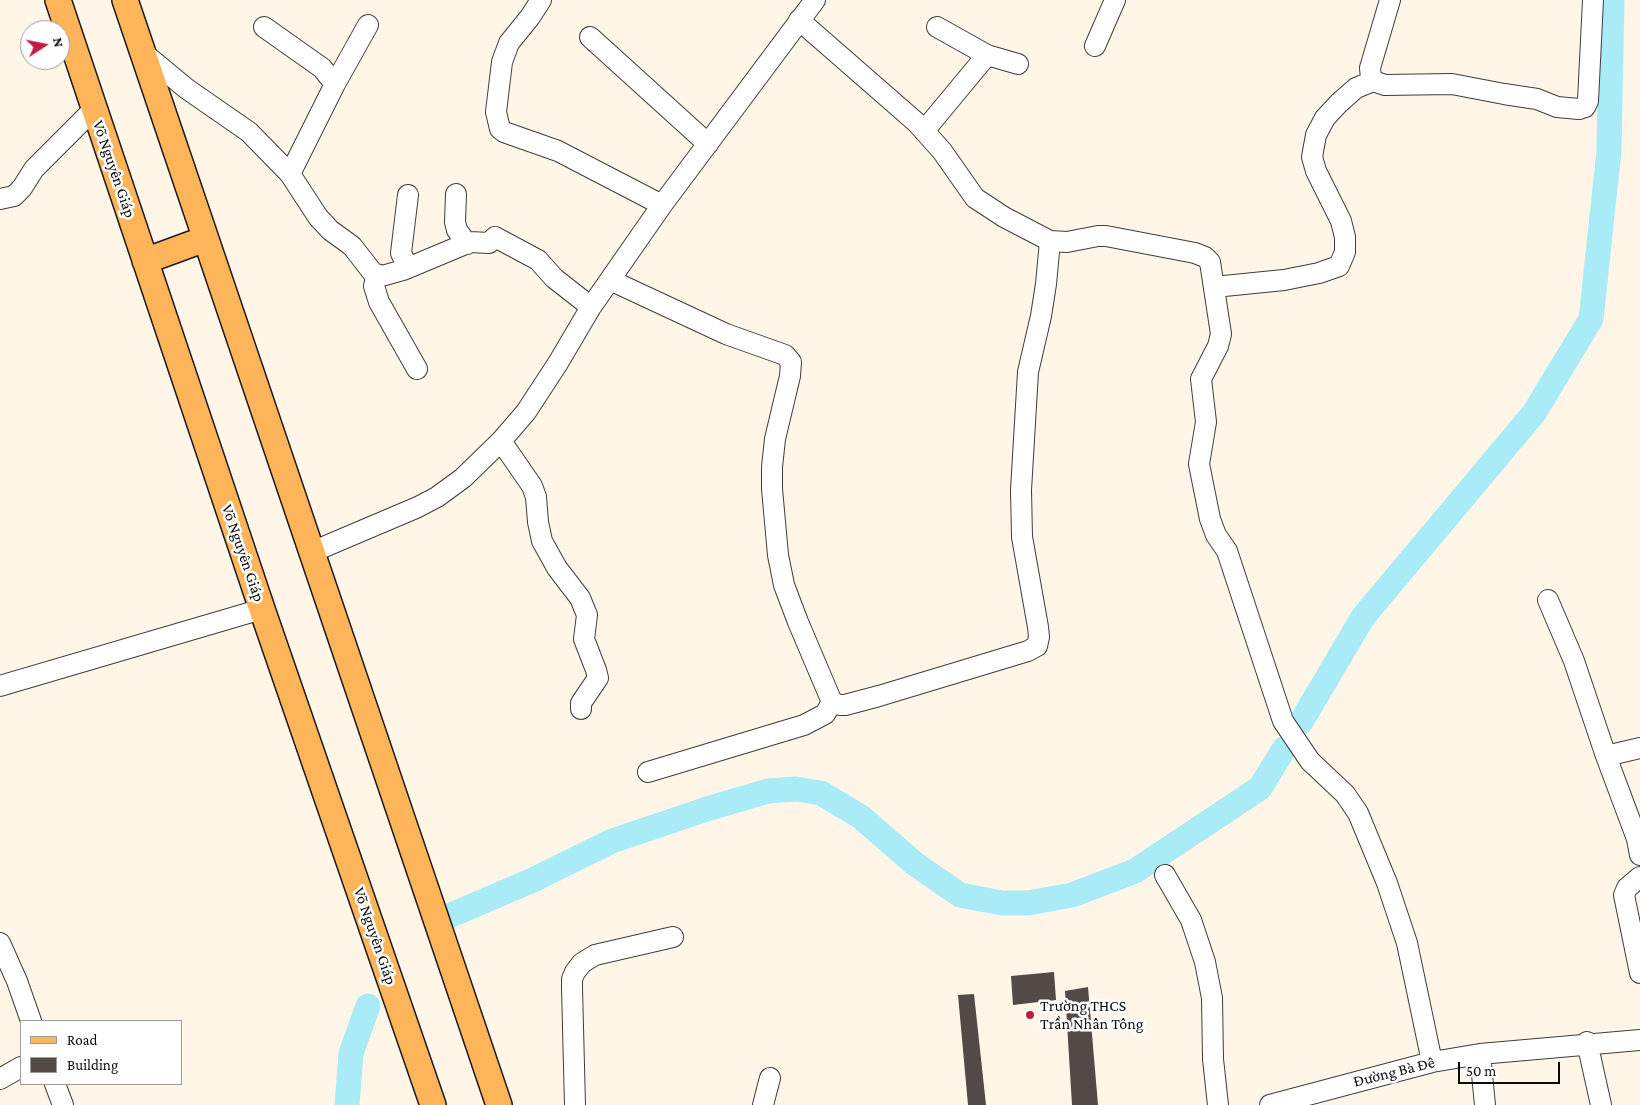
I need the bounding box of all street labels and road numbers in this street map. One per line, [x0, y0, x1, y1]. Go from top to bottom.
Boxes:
street label: Võ Nguyên Giáp [88, 118, 140, 220]
street label: Võ Nguyên Giáp [217, 502, 269, 604]
street label: Võ Nguyên Giáp [349, 885, 401, 987]
street label: Đường Bà Đê [1351, 1053, 1437, 1091]

